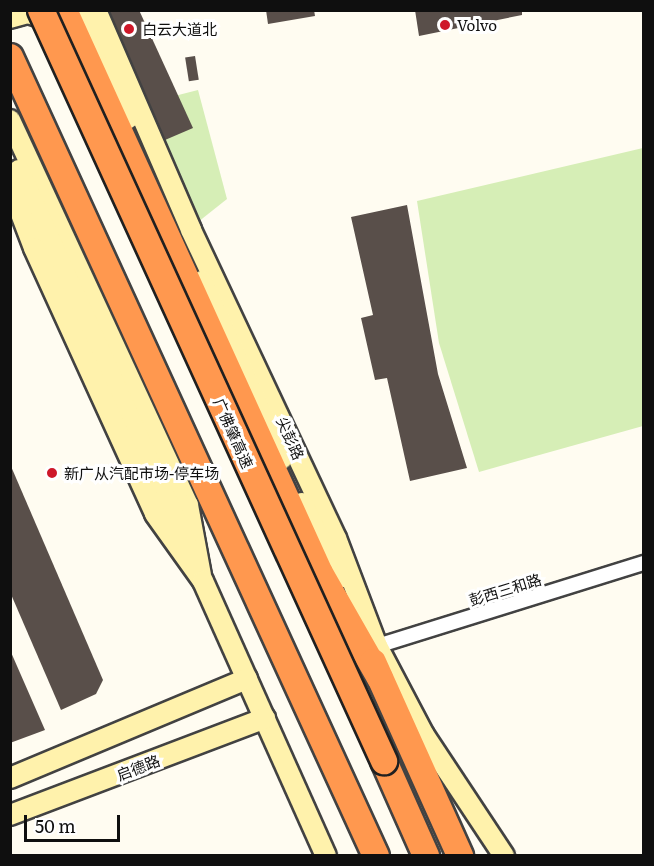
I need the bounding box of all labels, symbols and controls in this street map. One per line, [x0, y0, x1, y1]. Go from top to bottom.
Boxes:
place label: Volvo [457, 16, 497, 34]
marker: Volvo [438, 18, 452, 32]
marker: 白云大道北 [120, 20, 138, 38]
place label: 白云大道北 [142, 20, 217, 38]
street label: 广佛肇高速 [211, 395, 257, 471]
street label: 尖彭路 [274, 414, 308, 462]
place label: 新广从汽配市场-停车场 [64, 464, 219, 482]
marker: 新广从汽配市场-停车场 [45, 466, 59, 480]
street label: 彭西三和路 [467, 569, 543, 609]
street label: 启德路 [114, 751, 162, 783]
scale bar [27, 803, 123, 841]
text: 50 m [35, 812, 76, 839]

